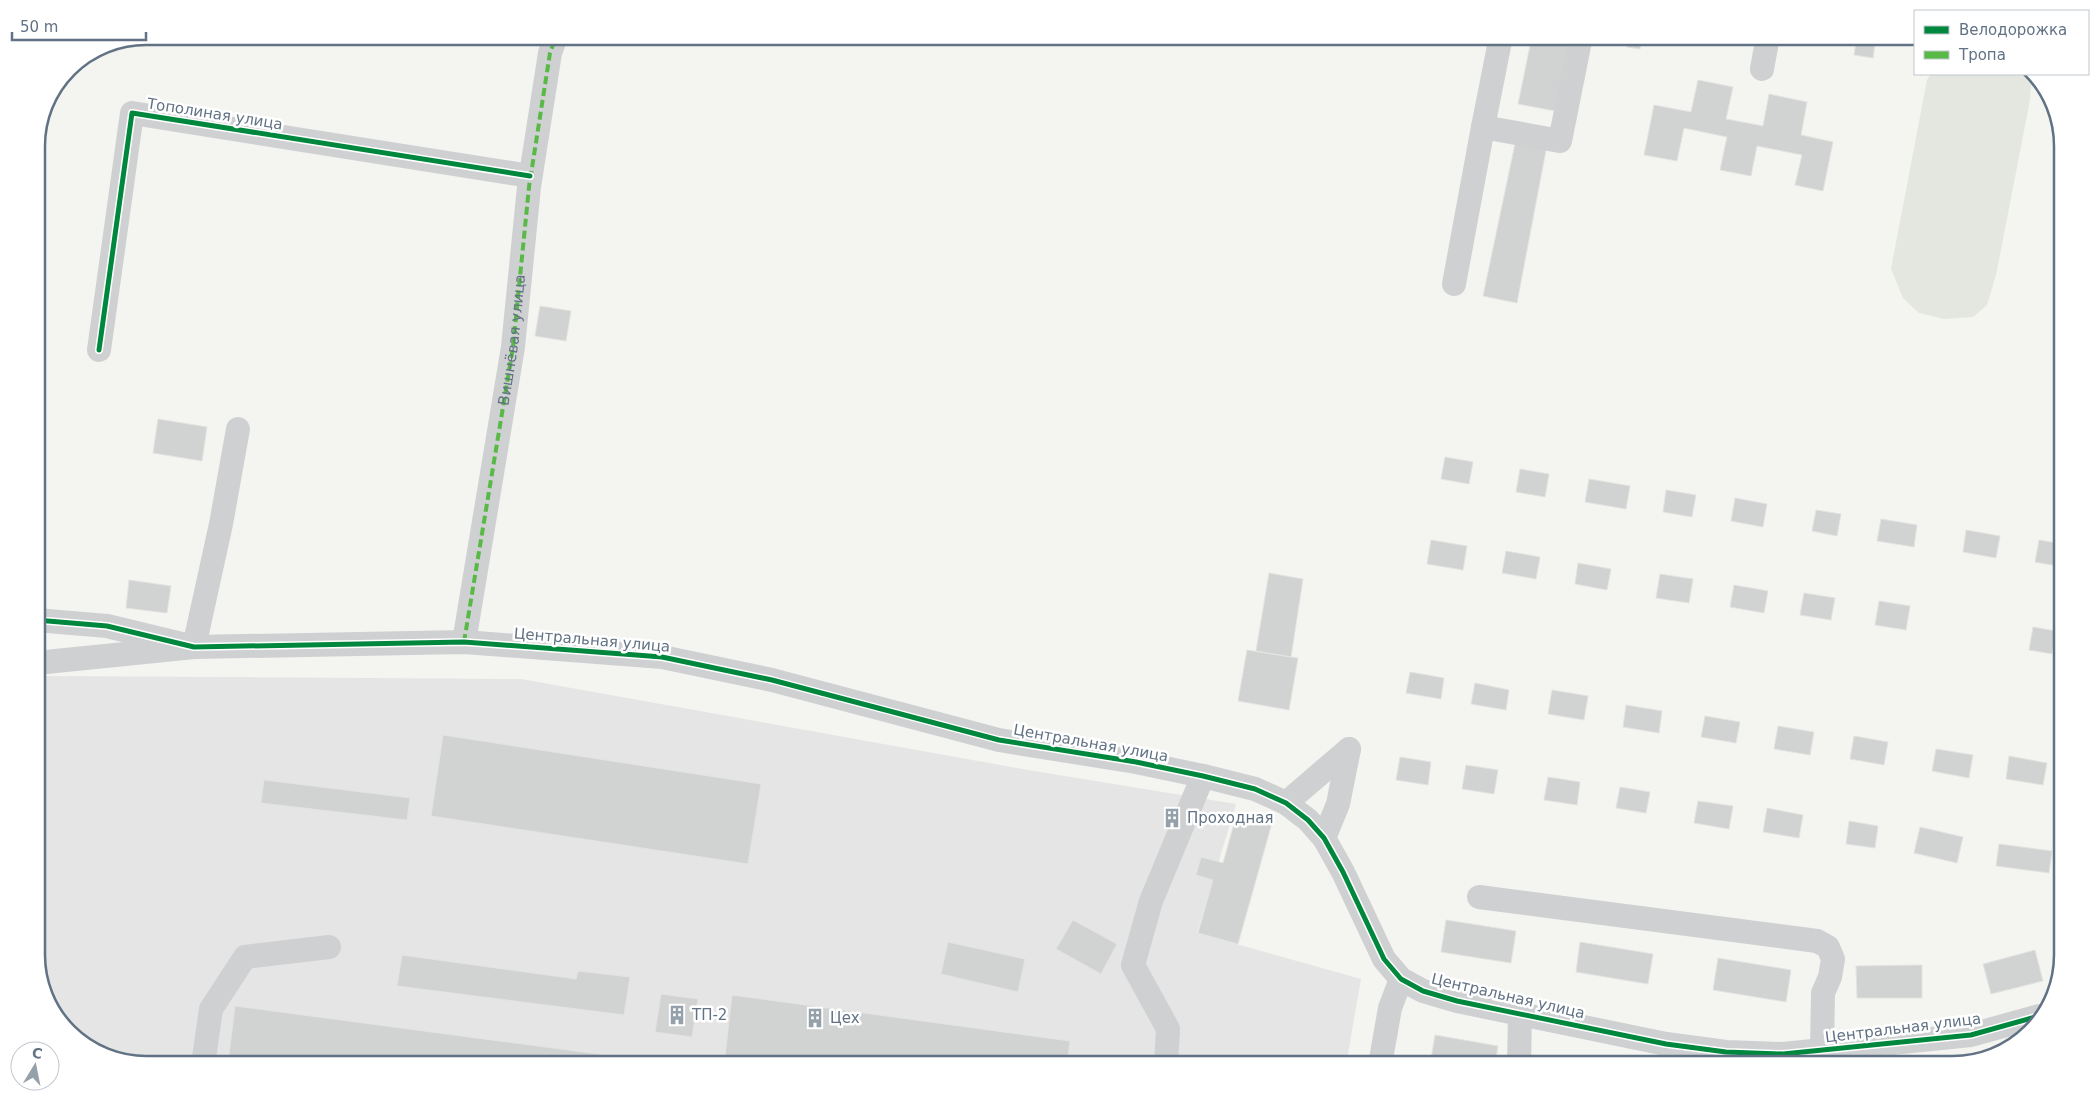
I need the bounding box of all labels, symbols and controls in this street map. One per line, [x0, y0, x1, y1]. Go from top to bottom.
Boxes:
scale bar [12, 10, 146, 42]
legend [1914, 10, 2089, 75]
text: 50 m [20, 18, 58, 36]
text: Велодорожка [1959, 21, 2067, 39]
text: Тропа [1958, 46, 2006, 64]
street label: Тополиная улица [145, 94, 284, 134]
street label: Вишнёвая улица [494, 273, 529, 407]
street label: Центральная улица [513, 624, 671, 656]
street label: Центральная улица [1012, 721, 1170, 765]
building icon: Проходная [1161, 807, 1183, 829]
place label: Проходная [1187, 809, 1273, 827]
street label: Центральная улица [1430, 970, 1586, 1022]
building icon: ТП-2 [666, 1004, 688, 1026]
place label: ТП-2 [691, 1006, 727, 1024]
building icon: Цех [804, 1007, 826, 1029]
place label: Цех [830, 1009, 860, 1027]
street label: Центральная улица [1824, 1010, 1982, 1046]
north arrow [10, 1041, 60, 1091]
text: С [31, 1044, 44, 1062]

